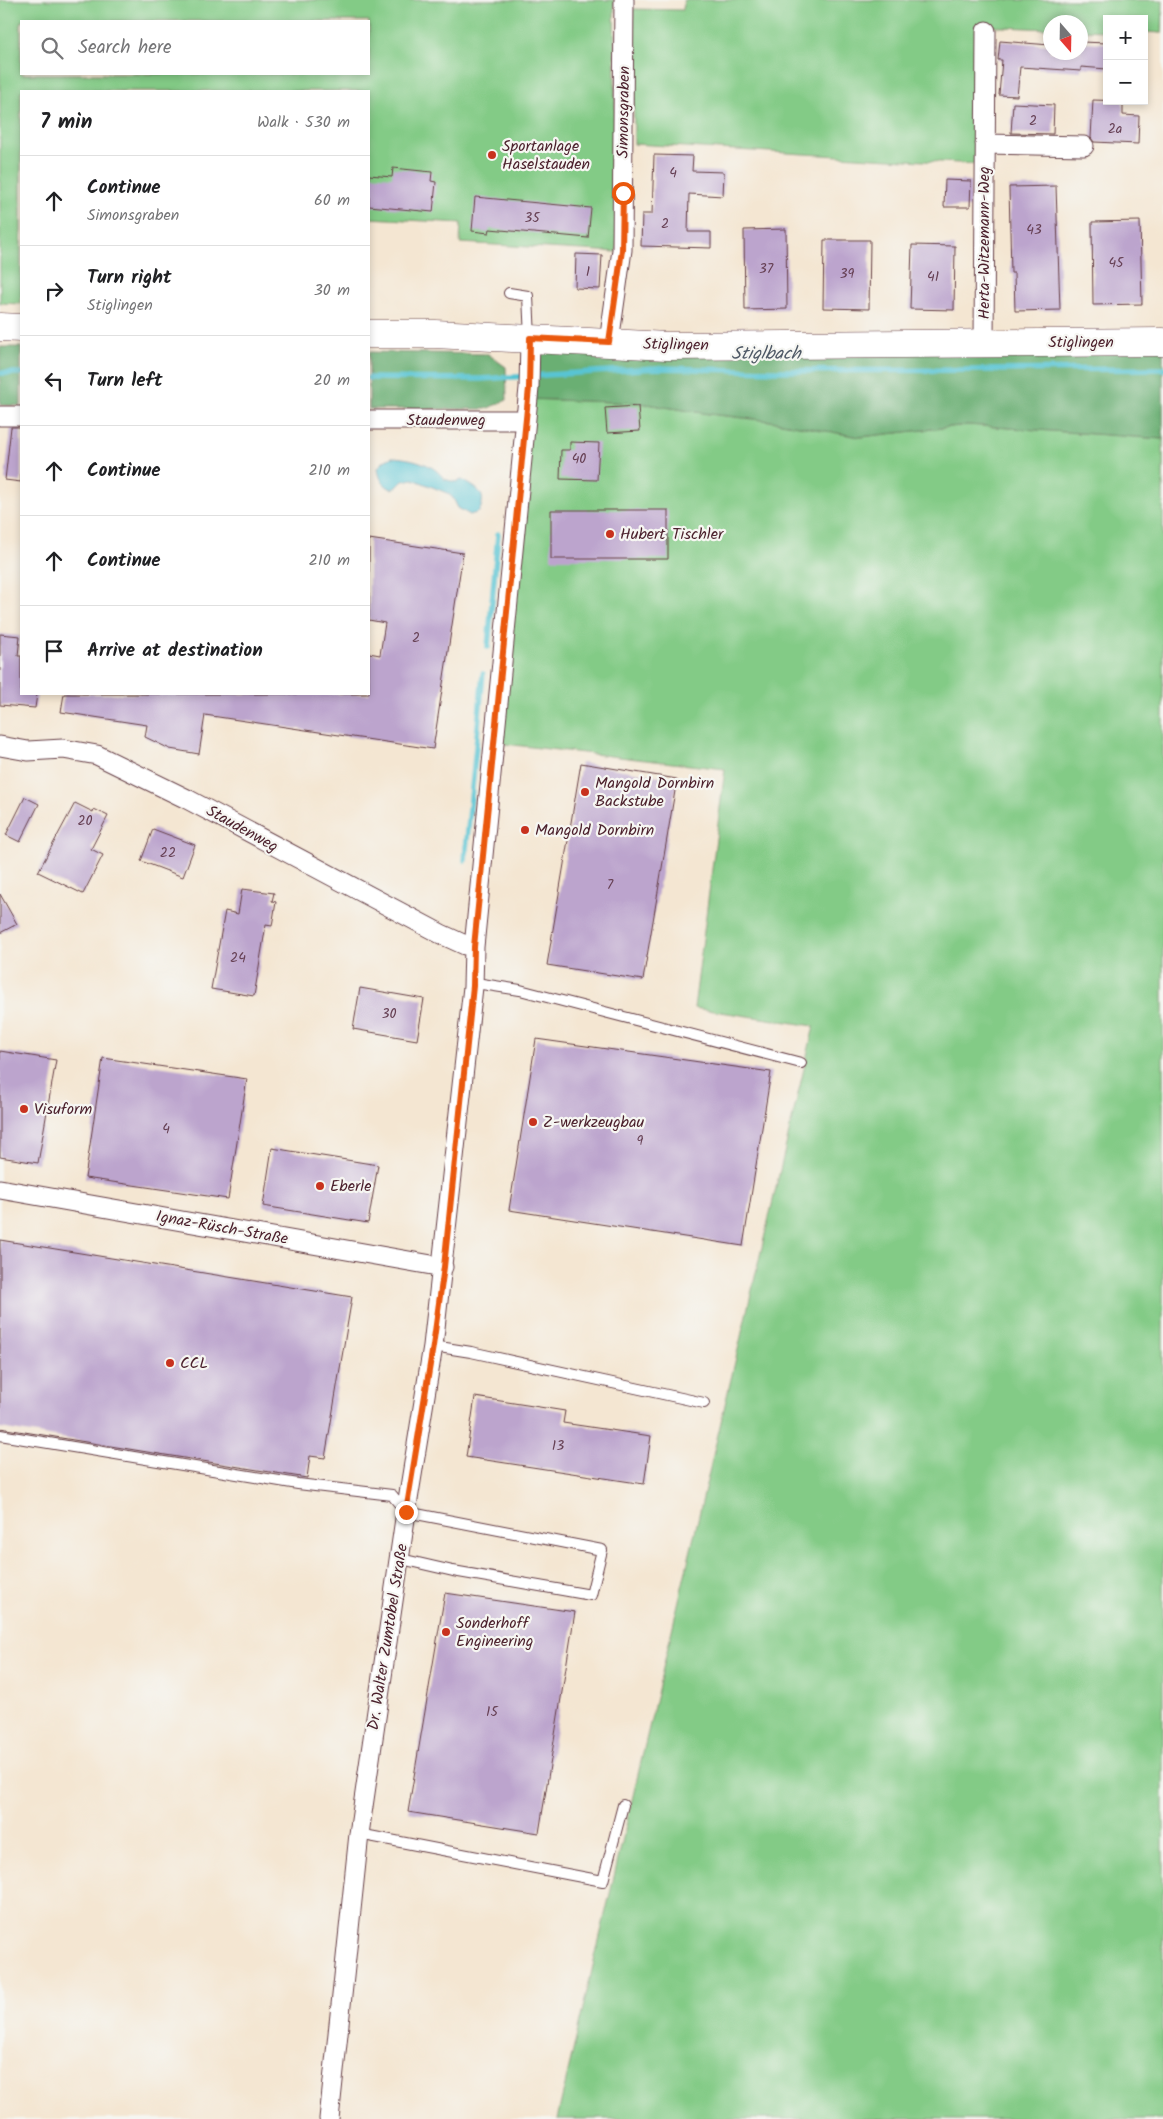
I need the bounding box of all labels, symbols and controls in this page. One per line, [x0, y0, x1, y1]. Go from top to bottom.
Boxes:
north arrow [1043, 15, 1088, 60]
map controls [1103, 15, 1148, 105]
button: + [1103, 15, 1148, 60]
search box [20, 20, 370, 75]
text: Search here [78, 33, 172, 63]
icon: search [38, 34, 66, 62]
button: − [1103, 60, 1148, 105]
street label: Simonsgraben [611, 66, 637, 158]
text: 7 min [40, 106, 92, 139]
text: Walk · 530 m [257, 110, 350, 135]
house number: 2 [1029, 110, 1037, 132]
house number: 2a [1108, 118, 1122, 140]
place label: Sportanlage Haselstauden [502, 134, 590, 177]
marker: Sportanlage Haselstauden [486, 149, 498, 161]
house number: 4 [669, 162, 677, 184]
street label: Herta-Witzemann-Weg [972, 167, 997, 319]
text: Continue [87, 173, 160, 203]
route start [612, 182, 635, 205]
icon: ahead [40, 187, 68, 215]
text: 60 m [314, 188, 350, 213]
text: Simonsgraben [87, 203, 179, 228]
house number: 35 [524, 207, 541, 229]
house number: 2 [661, 213, 669, 235]
house number: 43 [1026, 219, 1042, 241]
house number: 45 [1108, 252, 1125, 274]
house number: 37 [759, 258, 774, 280]
house number: 1 [586, 261, 590, 283]
text: Turn right [87, 263, 172, 293]
house number: 39 [840, 263, 855, 285]
house number: 41 [927, 266, 939, 288]
icon: right [40, 277, 68, 305]
text: 30 m [314, 278, 350, 303]
text: Stiglingen [87, 293, 153, 318]
street label: Stiglingen [1048, 330, 1114, 355]
street label: Stiglingen [643, 332, 709, 358]
water label: Stiglbach [731, 340, 802, 369]
text: Turn left [87, 366, 162, 396]
icon: left [40, 367, 68, 395]
text: 20 m [314, 368, 350, 393]
street label: Staudenweg [406, 408, 486, 433]
house number: 40 [572, 448, 586, 470]
text: Continue [87, 456, 160, 486]
icon: ahead [40, 457, 68, 485]
text: 210 m [309, 458, 350, 483]
place label: Hubert Tischler [620, 522, 725, 547]
marker: Hubert Tischler [604, 528, 616, 540]
text: Continue [87, 546, 160, 576]
icon: ahead [40, 547, 68, 575]
text: 210 m [309, 548, 350, 573]
house number: 2 [412, 627, 420, 649]
text: Arrive at destination [87, 636, 263, 666]
icon: arrive [40, 637, 68, 665]
place label: Mangold Dornbirn Backstube [595, 771, 714, 814]
marker: Mangold Dornbirn Backstube [579, 786, 591, 798]
street label: Staudenweg [201, 799, 283, 859]
house number: 20 [77, 810, 93, 832]
place label: Mangold Dornbirn [535, 818, 654, 843]
marker: Mangold Dornbirn [519, 824, 531, 836]
house number: 22 [160, 842, 176, 864]
house number: 7 [607, 874, 614, 896]
house number: 24 [230, 947, 246, 969]
house number: 30 [382, 1003, 397, 1025]
place label: Visuform [34, 1097, 92, 1122]
marker: Visuform [18, 1103, 30, 1115]
place label: Z-werkzeugbau [543, 1110, 644, 1135]
marker: Z-werkzeugbau [527, 1116, 539, 1128]
house number: 4 [162, 1118, 170, 1140]
house number: 9 [637, 1130, 644, 1152]
place label: Eberle [330, 1174, 371, 1199]
marker: Eberle [314, 1180, 326, 1192]
street label: Ignaz-Rüsch-Straße [154, 1204, 290, 1252]
place label: CCL [180, 1351, 208, 1376]
marker: CCL [164, 1357, 176, 1369]
house number: 13 [552, 1435, 564, 1457]
route end [395, 1501, 418, 1524]
street label: Dr. Walter Zumtobel Straße [361, 1542, 415, 1732]
place label: Sonderhoff Engineering [456, 1611, 533, 1654]
marker: Sonderhoff Engineering [440, 1626, 452, 1638]
house number: 15 [486, 1701, 499, 1723]

